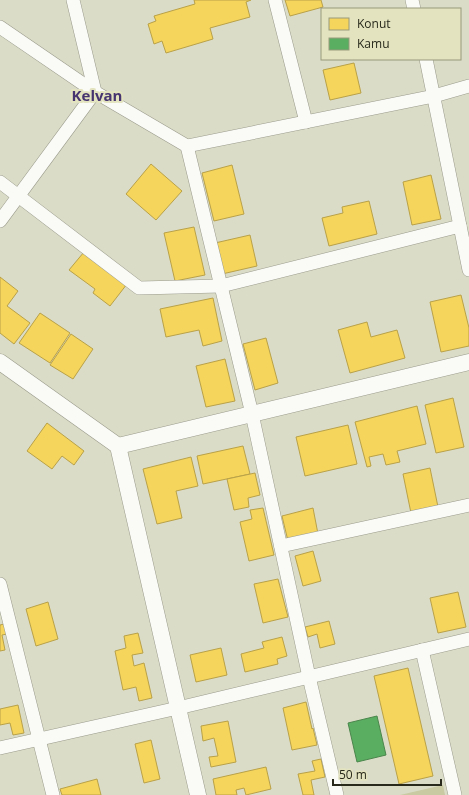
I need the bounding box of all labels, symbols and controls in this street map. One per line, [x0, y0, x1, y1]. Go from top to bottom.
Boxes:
legend [321, 8, 461, 60]
text: Konut [357, 15, 391, 32]
text: Kamu [357, 35, 389, 52]
district label: Kelvan [72, 85, 122, 105]
scale bar [333, 761, 441, 787]
text: 50 m [339, 766, 367, 783]

